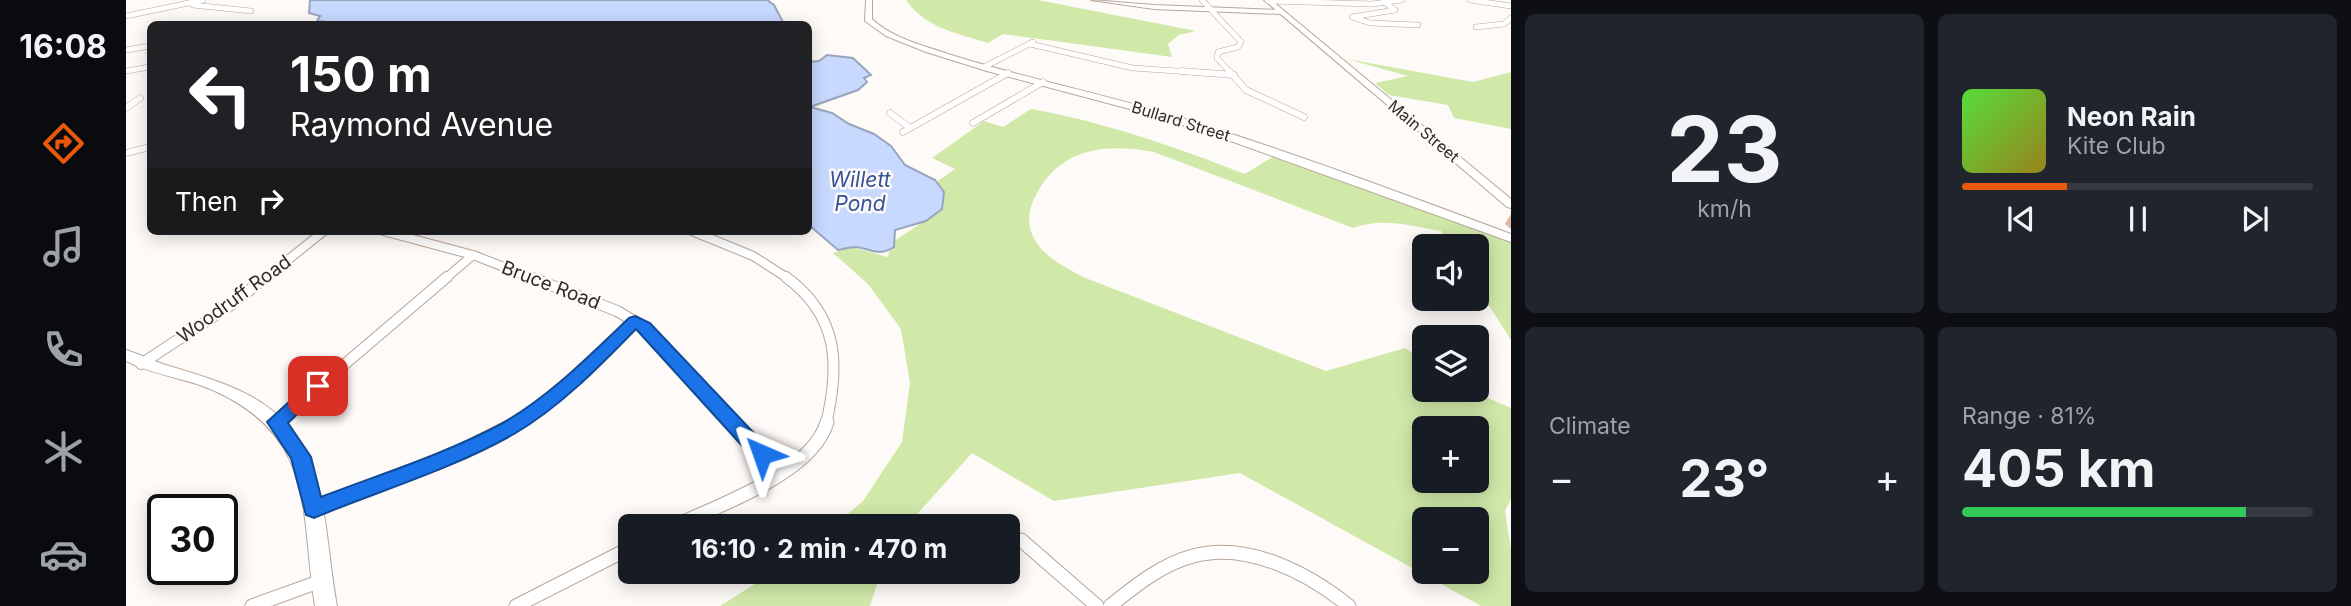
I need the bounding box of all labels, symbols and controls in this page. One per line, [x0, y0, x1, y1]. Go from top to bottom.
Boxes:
text: 16:08 [19, 27, 107, 66]
text: 150 m [290, 45, 432, 104]
icon: left [175, 49, 266, 140]
text: 23 [1666, 94, 1783, 204]
street label: Main Street [1384, 96, 1464, 166]
street label: Bullard Street [1129, 97, 1233, 145]
text: Neon Rain [2067, 101, 2196, 132]
text: Raymond Avenue [290, 105, 553, 144]
icon: directions [39, 119, 88, 168]
text: Kite Club [2067, 132, 2166, 160]
water label: Willett Pond [829, 167, 892, 216]
icon: right [252, 182, 290, 220]
text: Then [175, 186, 238, 217]
text: km/h [1697, 195, 1752, 223]
icon: previous [2002, 200, 2040, 238]
icon: pause [2119, 200, 2157, 238]
icon: next [2236, 200, 2274, 238]
icon: music [39, 222, 88, 271]
map controls [1412, 234, 1489, 584]
button: sound [1412, 234, 1489, 311]
street label: Woodruff Road [173, 250, 295, 348]
street label: Bruce Road [498, 256, 604, 314]
icon: phone [39, 325, 88, 374]
button: layers [1412, 325, 1489, 402]
pin [288, 356, 348, 416]
icon: arrive [299, 367, 337, 405]
text: Range · 81% [1962, 402, 2096, 430]
text: Climate [1549, 412, 1631, 440]
button: + [1412, 416, 1489, 493]
position arrow [725, 417, 799, 491]
icon: climate [39, 427, 88, 476]
text: 405 km [1962, 437, 2155, 500]
text: 23° [1680, 447, 1769, 510]
text: − [1549, 455, 1574, 501]
text: + [1875, 455, 1900, 501]
speed limit sign: 30 [147, 494, 238, 585]
button: − [1412, 507, 1489, 584]
icon: car [39, 530, 88, 579]
text: 16:10 · 2 min · 470 m [691, 533, 947, 564]

